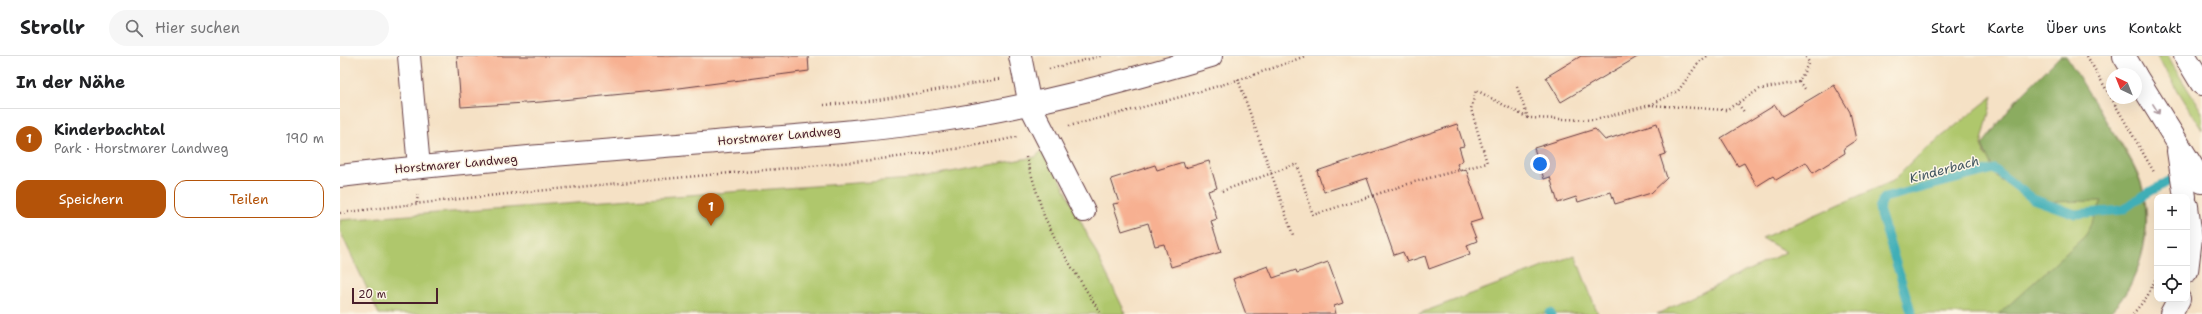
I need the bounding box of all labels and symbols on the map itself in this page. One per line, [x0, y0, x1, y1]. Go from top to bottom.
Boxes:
north arrow [2106, 68, 2142, 104]
one-way arrow [2152, 103, 2160, 114]
street label: Horstmarer Landweg [717, 123, 841, 149]
street label: Horstmarer Landweg [394, 151, 518, 177]
water label: Kinderbach [1907, 152, 1981, 187]
your location [1530, 154, 1550, 174]
pin: 1 [698, 193, 724, 226]
scale bar [352, 286, 438, 305]

